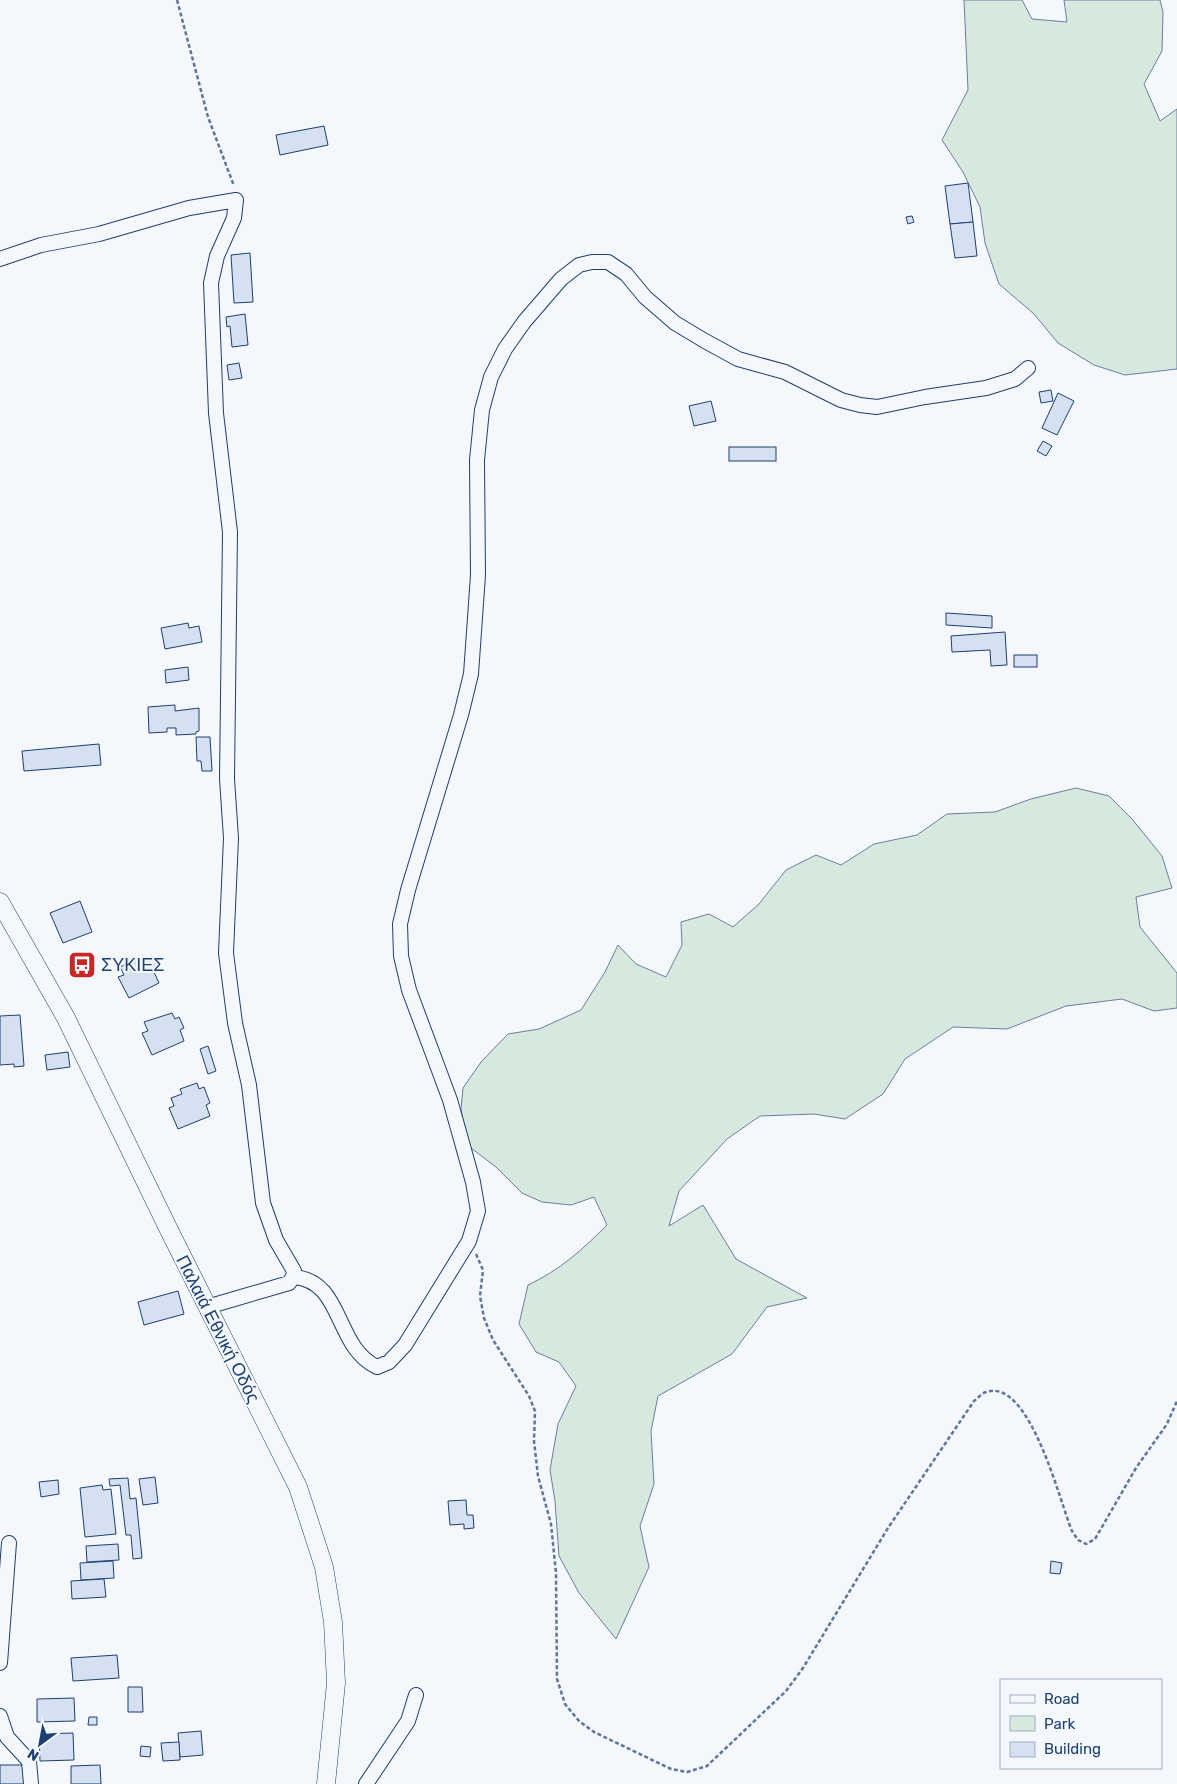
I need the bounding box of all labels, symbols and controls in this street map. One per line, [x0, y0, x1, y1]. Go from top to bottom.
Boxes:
bus stop icon: ΣΥΚΙΕΣ [67, 950, 97, 980]
place label: ΣΥΚΙΕΣ [101, 954, 164, 976]
street label: Παλαιά Εθνική Οδός [171, 1252, 265, 1407]
legend [1000, 1679, 1162, 1769]
text: Road [1044, 1690, 1080, 1708]
text: Park [1044, 1715, 1075, 1733]
north arrow [15, 1719, 65, 1769]
text: Building [1044, 1740, 1101, 1758]
text: N [25, 1745, 42, 1764]

